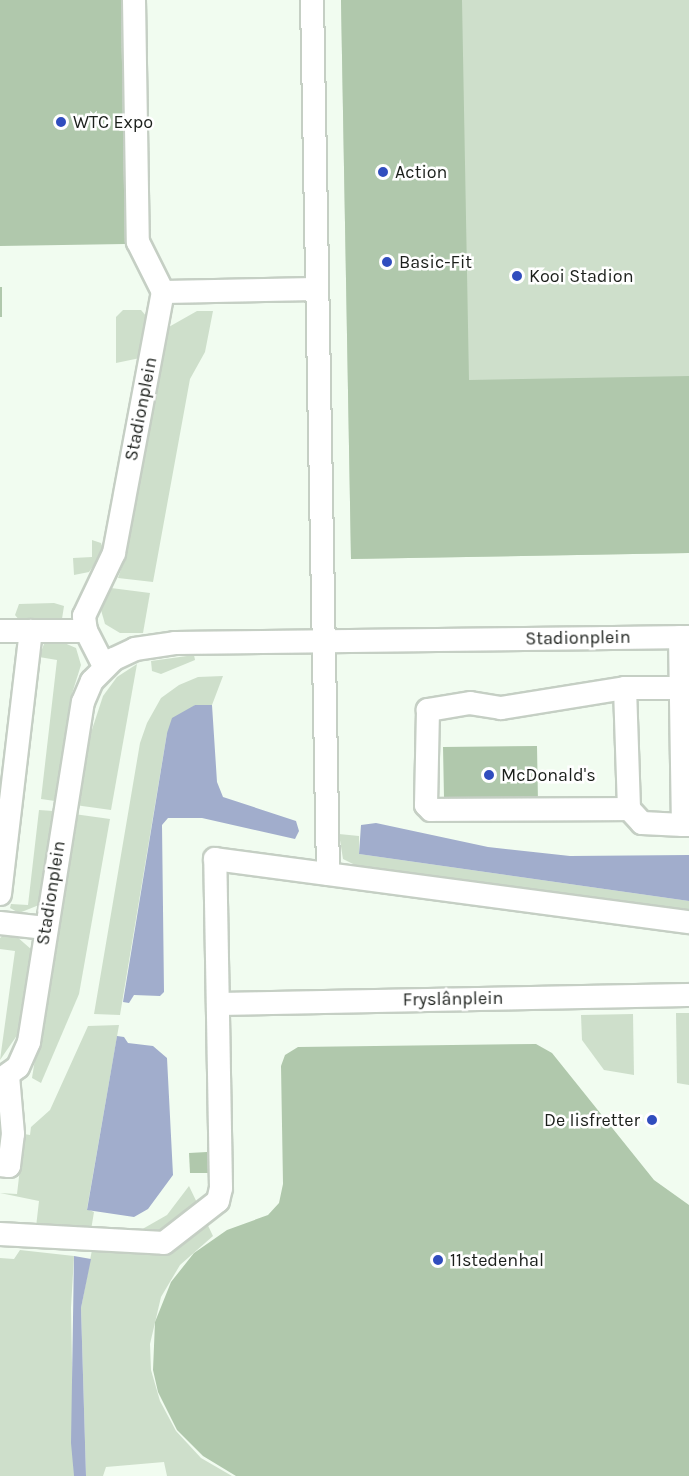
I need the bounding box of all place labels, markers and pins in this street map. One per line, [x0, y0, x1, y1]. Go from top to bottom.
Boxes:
place label: WTC Expo [73, 111, 153, 133]
marker: WTC Expo [54, 115, 68, 129]
place label: Action [395, 161, 447, 183]
marker: Action [376, 165, 390, 179]
place label: Basic-Fit [399, 251, 472, 273]
marker: Basic-Fit [380, 255, 394, 269]
place label: Kooi Stadion [529, 265, 634, 287]
marker: Kooi Stadion [510, 269, 524, 283]
place label: McDonald's [501, 764, 596, 786]
marker: McDonald's [482, 768, 496, 782]
place label: De Iisfretter [544, 1109, 640, 1131]
marker: De Iisfretter [645, 1113, 659, 1127]
place label: 11stedenhal [450, 1249, 544, 1271]
marker: 11stedenhal [431, 1253, 445, 1267]

